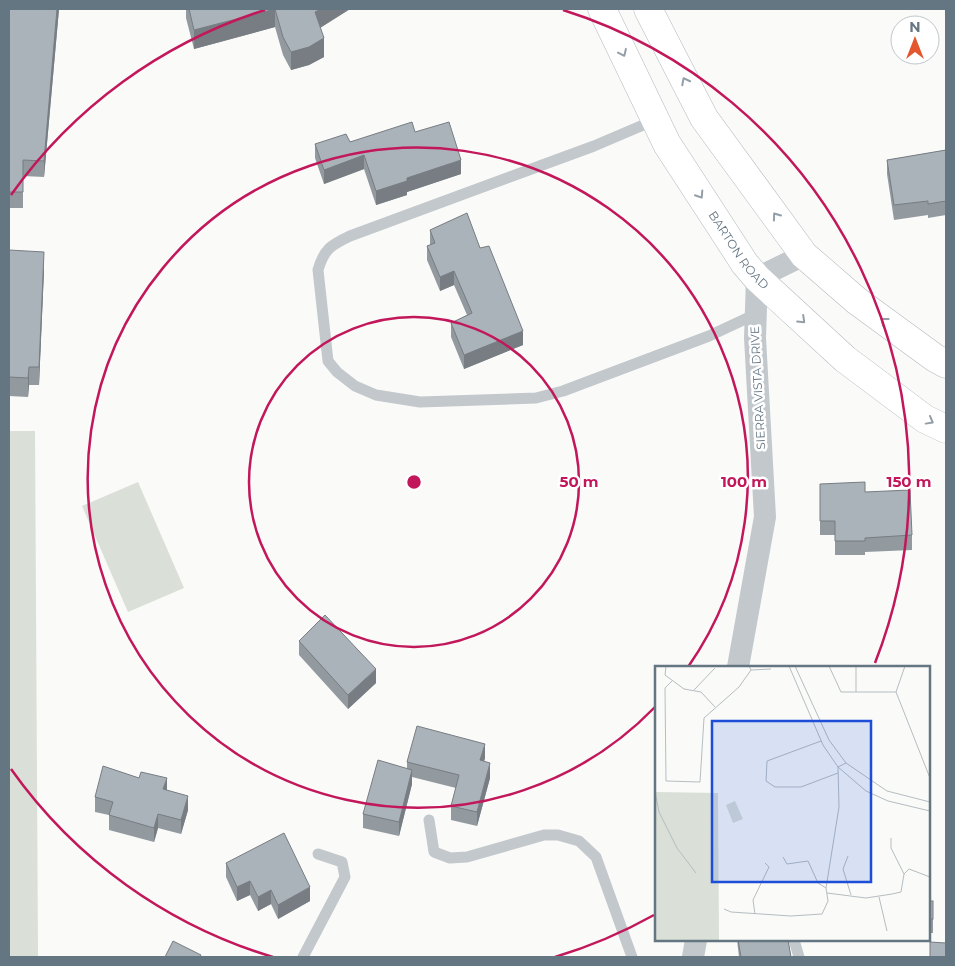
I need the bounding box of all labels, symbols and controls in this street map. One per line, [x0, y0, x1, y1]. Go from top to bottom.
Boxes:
north arrow [890, 15, 940, 65]
text: N [909, 18, 921, 36]
one-way arrow [617, 48, 627, 57]
one-way arrow [681, 78, 691, 87]
one-way arrow [694, 190, 703, 199]
street label: BARTON ROAD [706, 208, 772, 292]
one-way arrow [773, 212, 782, 222]
one-way arrow [797, 314, 806, 323]
one-way arrow [880, 318, 890, 327]
street label: SIERRA VISTA DRIVE [747, 326, 768, 450]
one-way arrow [924, 414, 933, 424]
text: 50 m [559, 472, 599, 491]
text: 100 m [721, 472, 767, 491]
text: 150 m [887, 472, 931, 491]
centre of rings [405, 473, 423, 491]
inset map [655, 666, 930, 941]

